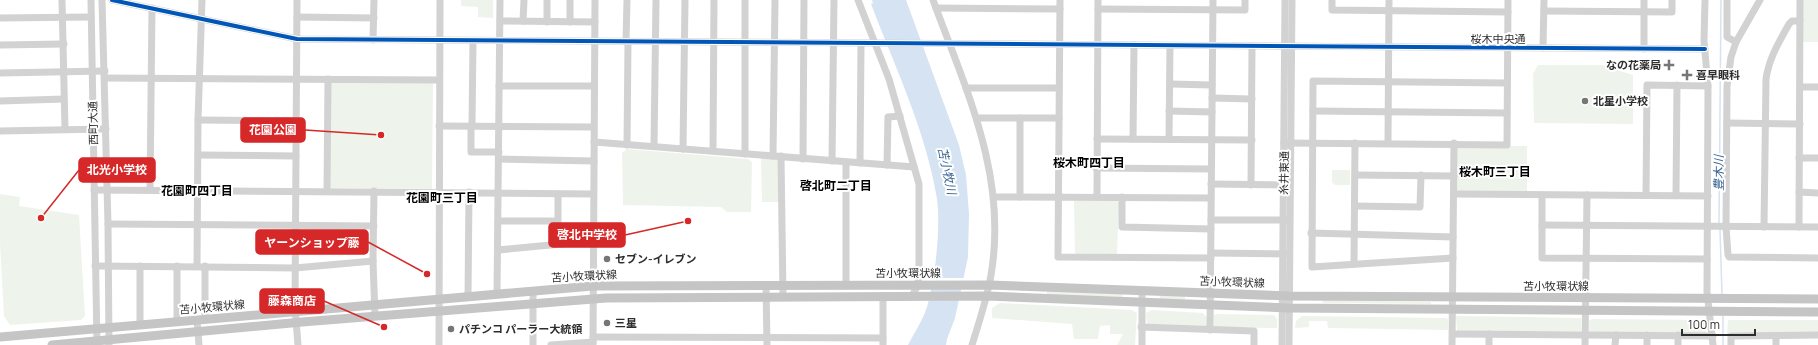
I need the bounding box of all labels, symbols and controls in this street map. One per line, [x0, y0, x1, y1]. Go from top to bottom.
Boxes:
street label: 桜木中央通 [1471, 31, 1526, 46]
place label: なの花薬局 [1606, 57, 1661, 72]
marker: なの花薬局 [1664, 60, 1674, 70]
place label: 喜早眼科 [1696, 67, 1740, 82]
marker: 喜早眼科 [1681, 69, 1693, 81]
place label: 北星小学校 [1593, 93, 1648, 108]
marker: 北星小学校 [1580, 96, 1590, 106]
street label: 西町大通 [85, 101, 100, 145]
callout: 花園公園 [241, 118, 305, 142]
text: 花園公園 [249, 121, 297, 138]
water label: 苫小牧川 [934, 146, 961, 198]
street label: 糸井東通 [1276, 151, 1291, 195]
water label: 豊木川 [1710, 153, 1727, 191]
district label: 桜木町四丁目 [1053, 154, 1125, 171]
callout: 北光小学校 [79, 158, 155, 182]
text: 北光小学校 [87, 161, 147, 178]
district label: 桜木町三丁目 [1459, 163, 1531, 180]
district label: 啓北町二丁目 [800, 177, 872, 194]
district label: 花園町四丁目 [161, 182, 233, 199]
district label: 花園町三丁目 [406, 189, 478, 206]
callout: 啓北中学校 [549, 223, 625, 247]
text: 啓北中学校 [557, 226, 617, 243]
callout: ヤーンショップ藤 [256, 230, 368, 254]
text: ヤーンショップ藤 [264, 234, 360, 251]
place label: セブン-イレブン [615, 251, 697, 266]
marker: セブン-イレブン [602, 254, 612, 264]
street label: 苫小牧環状線 [875, 265, 941, 280]
street label: 苫小牧環状線 [551, 266, 617, 285]
street label: 苫小牧環状線 [1199, 273, 1265, 290]
street label: 苫小牧環状線 [1523, 278, 1589, 293]
callout: 藤森商店 [260, 289, 324, 313]
text: 藤森商店 [268, 292, 316, 309]
street label: 苫小牧環状線 [178, 296, 245, 317]
scale bar [1682, 311, 1755, 337]
place label: 三星 [615, 315, 637, 330]
text: 100 m [1688, 316, 1720, 333]
marker: 三星 [602, 318, 612, 328]
place label: パチンコ パーラー大統領 [459, 321, 582, 336]
marker: パチンコ パーラー大統領 [446, 324, 456, 334]

